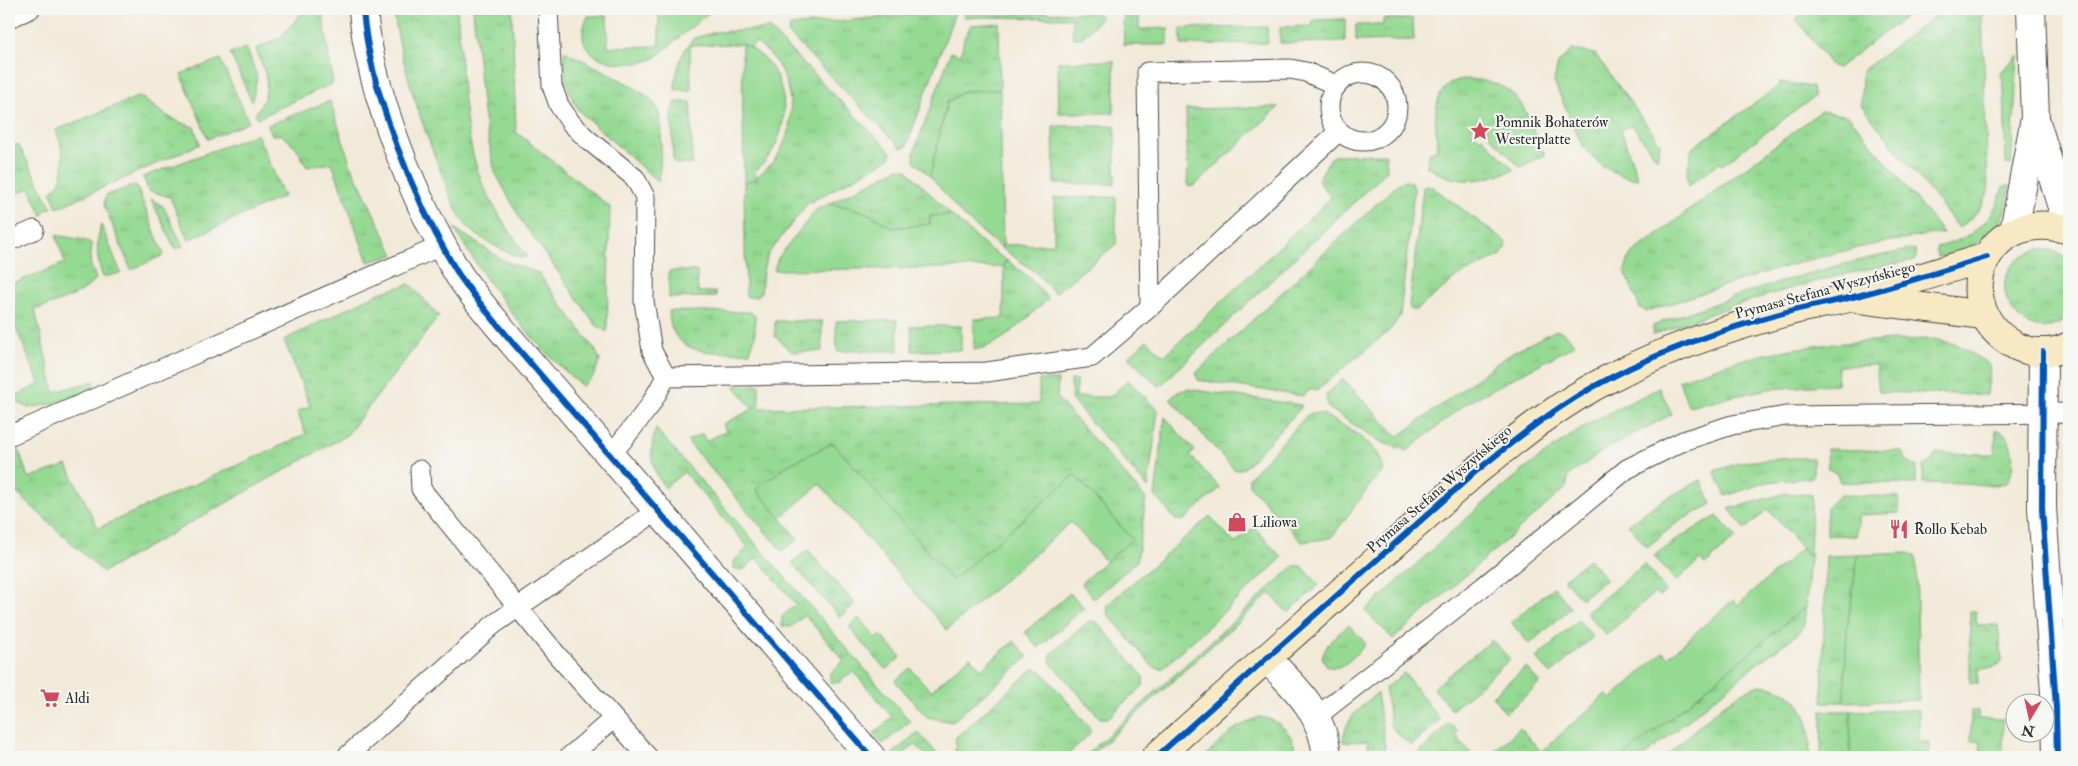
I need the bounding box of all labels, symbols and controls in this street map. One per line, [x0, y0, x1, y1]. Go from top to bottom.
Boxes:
place label: Pomnik Bohaterów Westerplatte [1494, 113, 1609, 150]
place icon: Pomnik Bohaterów Westerplatte [1469, 120, 1491, 142]
street label: Prymasa Stefana Wyszyńskiego [1733, 257, 1917, 324]
street label: Prymasa Stefana Wyszyńskiego [1363, 421, 1516, 557]
shop icon: Liliowa [1226, 511, 1248, 533]
place label: Liliowa [1252, 513, 1298, 532]
restaurant icon: Rollo Kebab [1888, 518, 1910, 540]
place label: Rollo Kebab [1914, 520, 1987, 539]
supermarket icon: Aldi [39, 687, 61, 709]
place label: Aldi [64, 689, 90, 708]
north arrow [2006, 694, 2056, 744]
text: N [2020, 721, 2037, 740]

